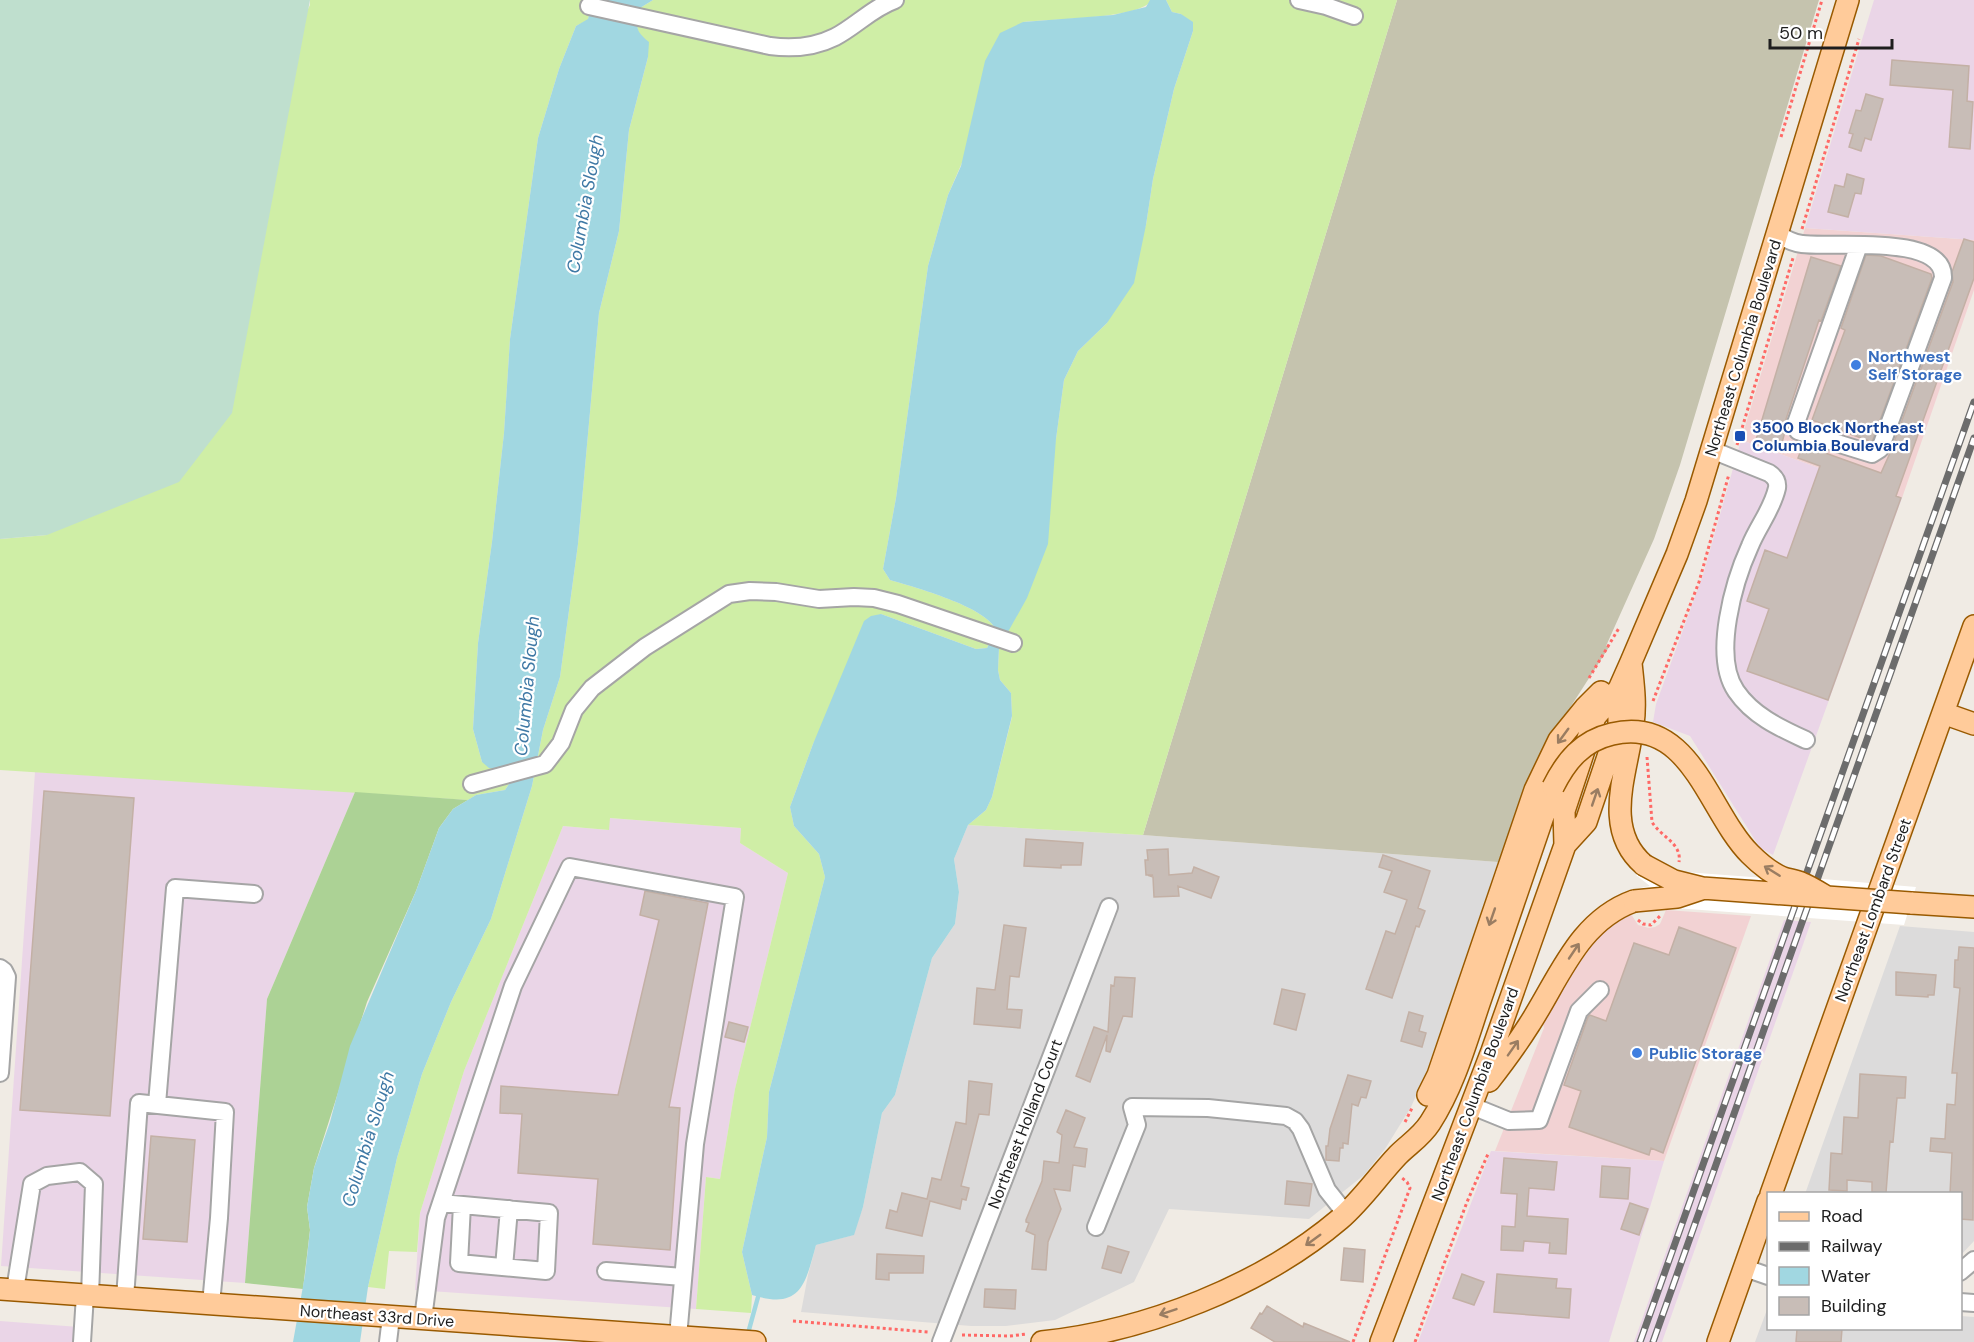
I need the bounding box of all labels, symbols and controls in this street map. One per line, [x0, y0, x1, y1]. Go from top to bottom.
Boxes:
scale bar [1770, 12, 1892, 50]
text: 50 m [1779, 21, 1823, 45]
water label: Columbia Slough [561, 133, 609, 275]
street label: Northeast Columbia Boulevard [1700, 237, 1786, 459]
place label: Northwest Self Storage [1868, 346, 1962, 385]
marker: Northwest Self Storage [1849, 358, 1863, 372]
place label: 3500 Block Northeast Columbia Boulevard [1752, 417, 1924, 456]
marker: 3500 Block Northeast Columbia Boulevard [1733, 429, 1747, 443]
water label: Columbia Slough [509, 615, 545, 757]
one-way arrow [1557, 727, 1569, 743]
one-way arrow [1590, 788, 1601, 807]
street label: Northeast Lombard Street [1830, 815, 1916, 1005]
one-way arrow [1764, 865, 1781, 877]
one-way arrow [1485, 907, 1496, 926]
one-way arrow [1568, 943, 1580, 959]
street label: Northeast Columbia Boulevard [1427, 984, 1523, 1204]
street label: Northeast Holland Court [983, 1036, 1067, 1212]
one-way arrow [1507, 1040, 1519, 1056]
place label: Public Storage [1649, 1043, 1762, 1064]
marker: Public Storage [1630, 1046, 1644, 1060]
water label: Columbia Slough [336, 1068, 400, 1210]
legend [1767, 1192, 1962, 1330]
text: Road [1821, 1204, 1863, 1228]
one-way arrow [1305, 1234, 1321, 1246]
text: Railway [1821, 1234, 1883, 1258]
text: Water [1821, 1264, 1871, 1288]
text: Building [1821, 1294, 1886, 1318]
street label: Northeast 33rd Drive [299, 1300, 455, 1332]
one-way arrow [1159, 1308, 1178, 1319]

